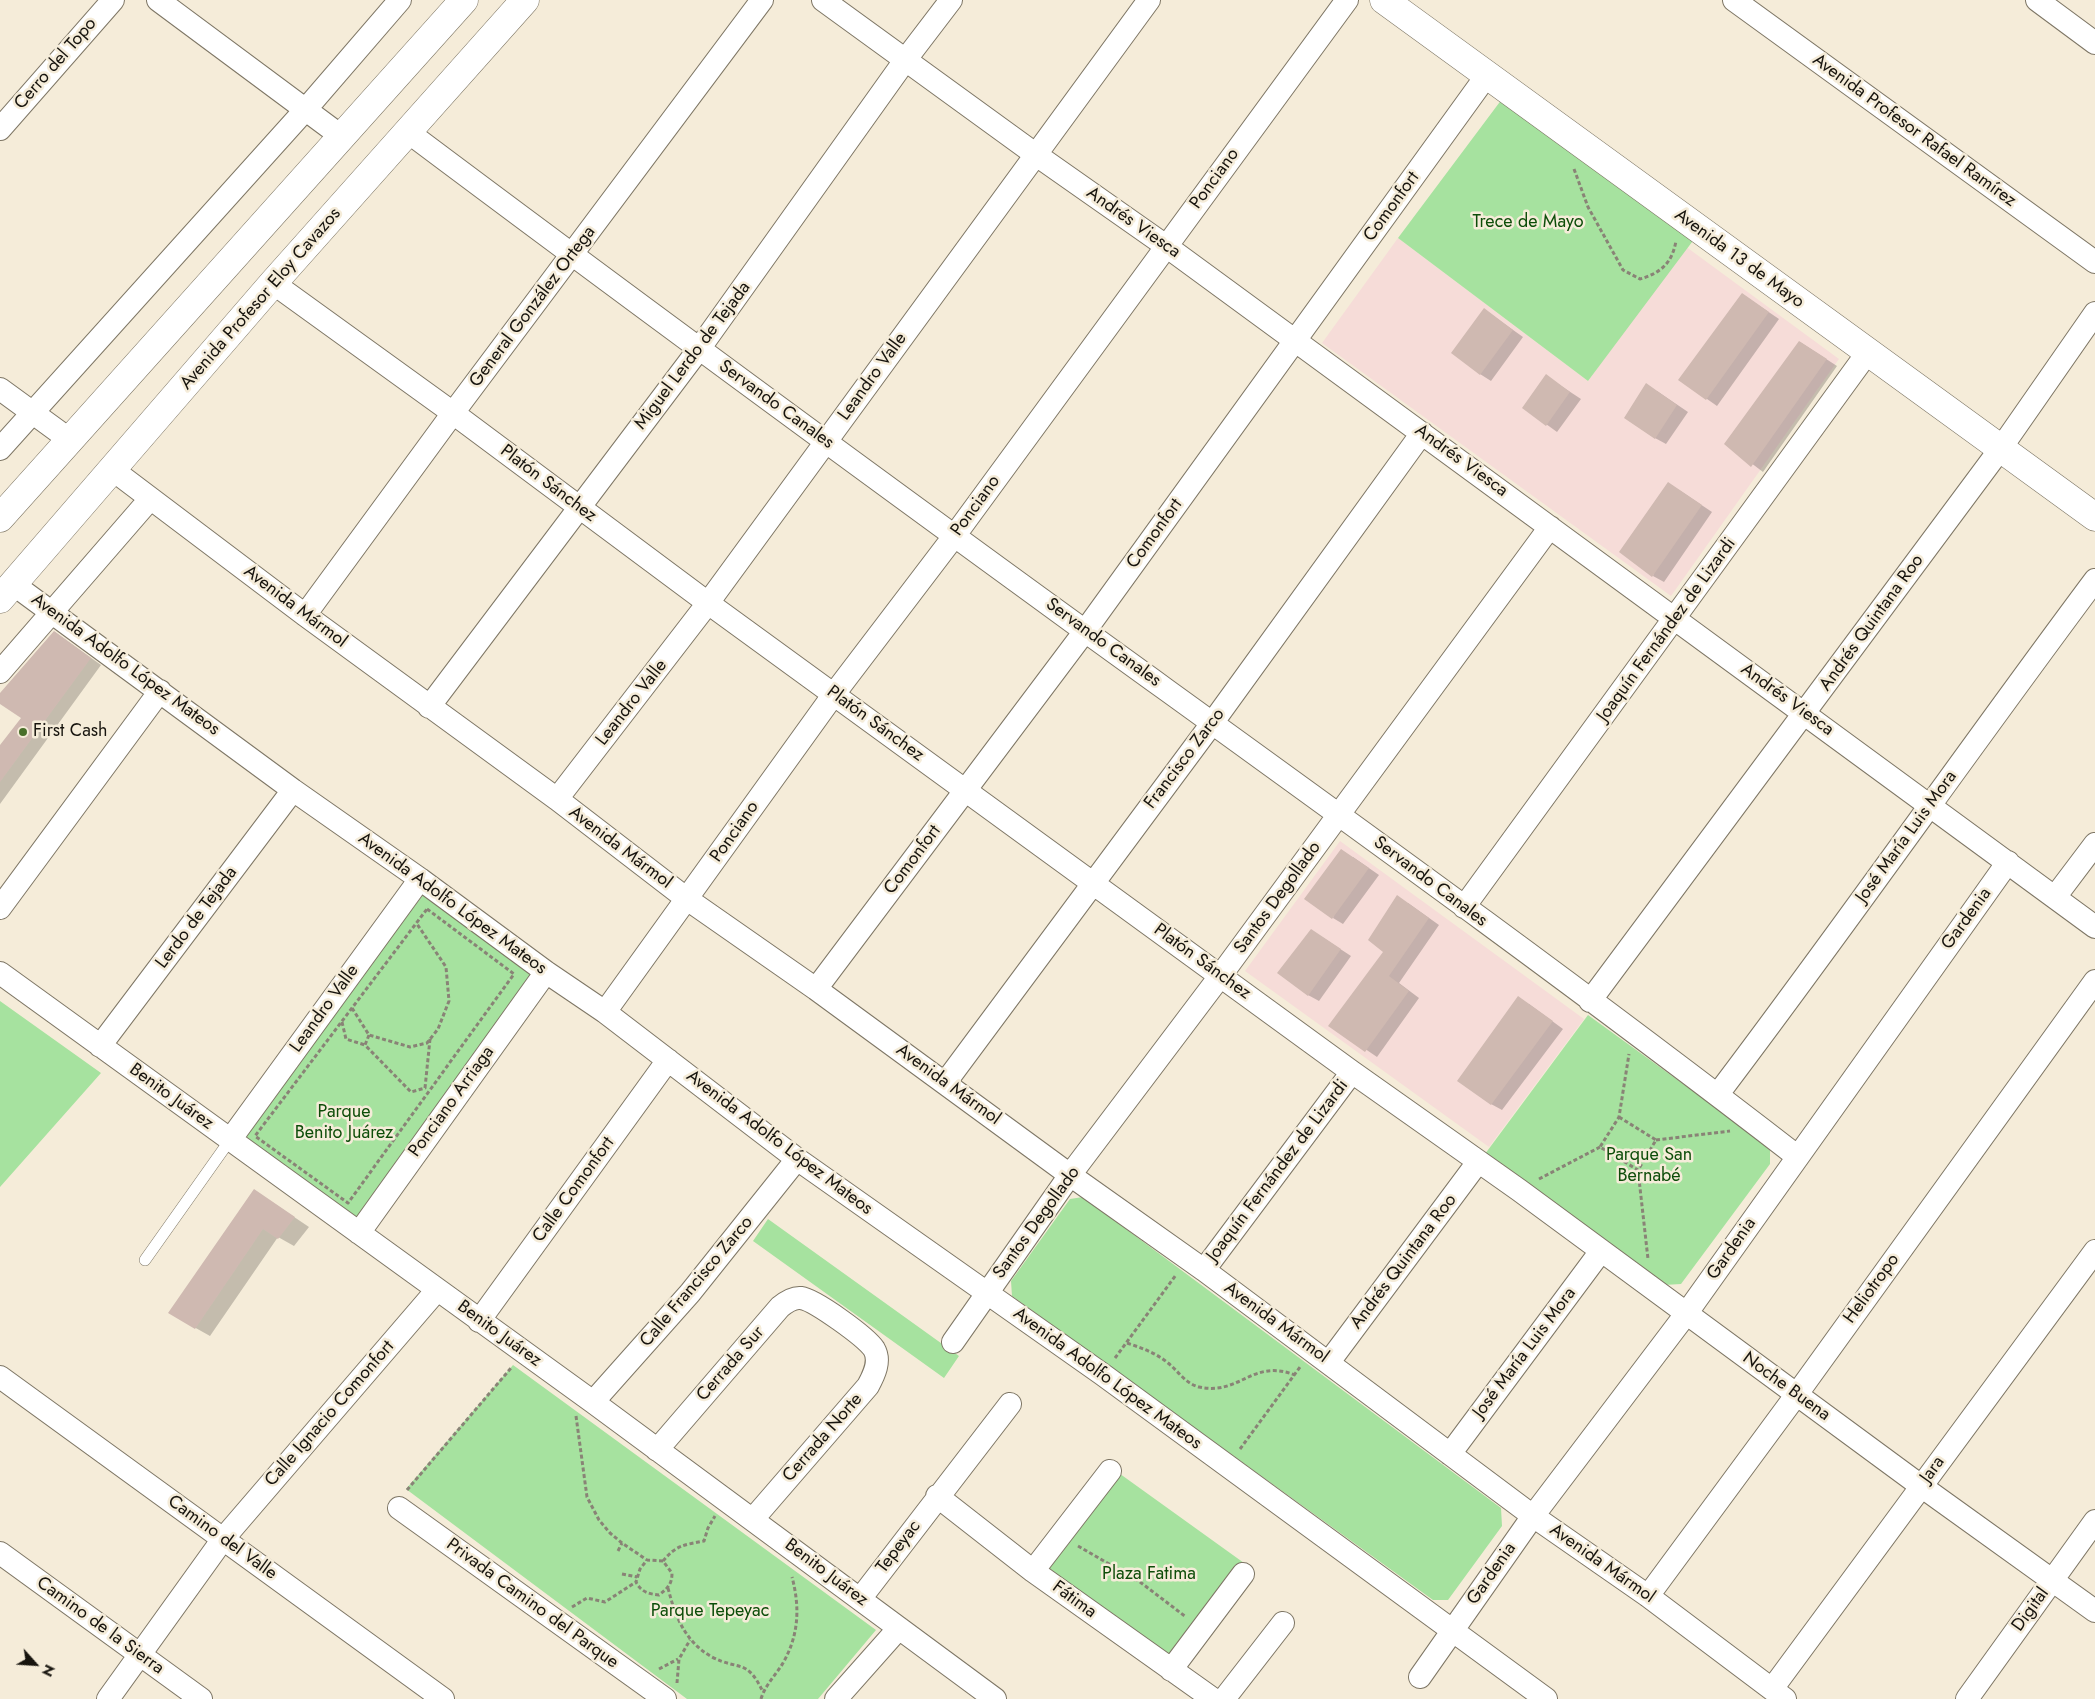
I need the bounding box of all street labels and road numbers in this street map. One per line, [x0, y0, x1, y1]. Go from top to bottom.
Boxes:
street label: Cerro del Topo [10, 14, 102, 114]
street label: Avenida Profesor Rafael Ramírez [1808, 50, 2020, 212]
street label: Ponciano [1186, 144, 1244, 214]
street label: Comonfort [1359, 168, 1425, 246]
street label: Andrés Viesca [1082, 183, 1184, 263]
street label: Avenida Profesor Eloy Cavazos [176, 204, 346, 394]
street label: Avenida 13 de Mayo [1670, 205, 1808, 313]
street label: General González Ortega [465, 222, 601, 392]
street label: Miguel Lerdo de Tejada [630, 278, 756, 434]
street label: Leandro Valle [834, 329, 912, 425]
street label: Servando Canales [714, 356, 838, 454]
street label: Andrés Viesca [1410, 420, 1512, 502]
street label: Platón Sánchez [496, 441, 600, 527]
street label: Ponciano [947, 471, 1005, 541]
street label: Comonfort [1122, 495, 1188, 573]
street label: Joaquín Fernández de Lizardi [1593, 534, 1741, 726]
street label: Andrés Quintana Roo [1815, 551, 1929, 695]
street label: Avenida Mármol [239, 561, 351, 653]
street label: Avenida Adolfo López Mateos [27, 589, 223, 741]
street label: Servando Canales [1041, 594, 1165, 692]
street label: Leandro Valle [592, 656, 672, 750]
street label: Andrés Viesca [1736, 659, 1838, 741]
street label: Platón Sánchez [822, 681, 928, 767]
street label: Francisco Zarco [1140, 705, 1230, 813]
street label: José María Luis Mora [1852, 767, 1962, 907]
street label: Ponciano [706, 797, 764, 867]
street label: Avenida Mármol [564, 802, 676, 894]
street label: Comonfort [880, 821, 946, 899]
street label: Avenida Adolfo López Mateos [354, 828, 550, 980]
street label: Servando Canales [1369, 832, 1491, 932]
street label: Santos Degollado [1230, 838, 1326, 958]
street label: Lerdo de Tejada [152, 863, 242, 973]
street label: Gardenia [1937, 884, 1997, 954]
street label: Platón Sánchez [1149, 919, 1255, 1005]
street label: Leandro Valle [286, 961, 364, 1057]
street label: Avenida Mármol [892, 1040, 1004, 1130]
street label: Ponciano Arriaga [405, 1042, 499, 1162]
street label: Benito Juárez [125, 1059, 217, 1135]
street label: Avenida Adolfo López Mateos [682, 1066, 876, 1220]
street label: Joaquín Fernández de Lizardi [1202, 1076, 1354, 1266]
street label: Calle Comonfort [529, 1133, 619, 1247]
street label: Santos Degollado [989, 1163, 1085, 1283]
street label: Andrés Quintana Roo [1346, 1190, 1462, 1334]
street label: Calle Francisco Zarco [636, 1212, 758, 1352]
street label: Gardenia [1703, 1214, 1761, 1284]
street label: Heliotropo [1839, 1250, 1905, 1328]
street label: Avenida Mármol [1220, 1278, 1332, 1368]
street label: José María Luis Mora [1469, 1283, 1581, 1423]
street label: Benito Juárez [453, 1296, 545, 1372]
street label: Avenida Adolfo López Mateos [1009, 1303, 1205, 1455]
street label: Cerrada Sur [693, 1322, 769, 1406]
street label: Calle Ignacio Comonfort [261, 1337, 399, 1491]
street label: Noche Buena [1738, 1348, 1834, 1426]
street label: Cerrada Norte [779, 1389, 867, 1487]
street label: Jara [1916, 1452, 1950, 1488]
street label: Camino del Valle [163, 1491, 281, 1585]
street label: Tepeyac [872, 1516, 926, 1578]
street label: Avenida Mármol [1545, 1520, 1659, 1608]
street label: Privada Camino del Parque [442, 1534, 622, 1674]
street label: Benito Juárez [780, 1535, 872, 1611]
street label: Gardenia [1463, 1539, 1521, 1609]
street label: Camino de la Sierra [32, 1572, 168, 1680]
street label: Fátima [1048, 1577, 1100, 1623]
street label: Digital [2008, 1584, 2054, 1636]

